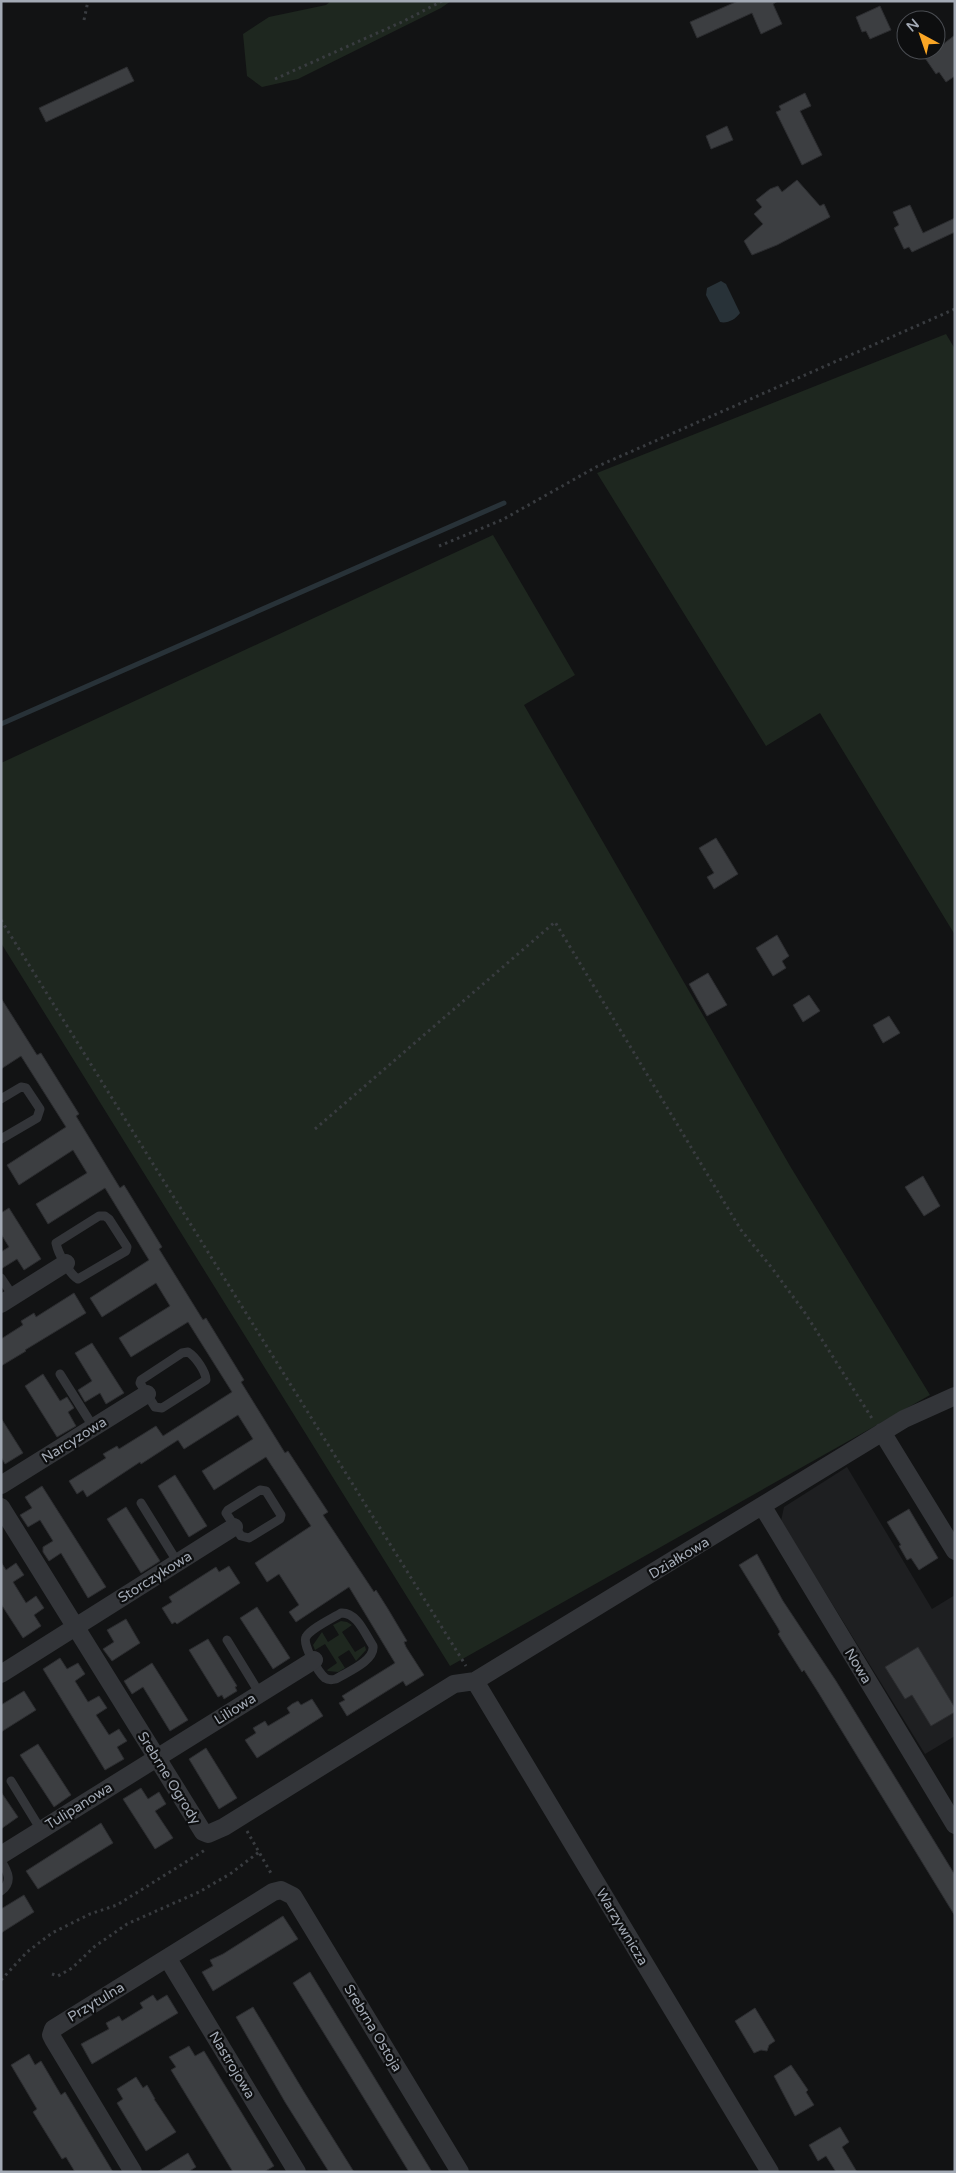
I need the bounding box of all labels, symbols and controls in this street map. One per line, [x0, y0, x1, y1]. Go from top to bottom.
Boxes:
north arrow [896, 10, 946, 60]
text: N [903, 15, 923, 36]
street label: Narcyzowa [38, 1413, 110, 1467]
street label: Działkowa [646, 1533, 712, 1583]
street label: Storczykowa [115, 1548, 195, 1606]
street label: Nowa [841, 1645, 875, 1687]
street label: Liliowa [211, 1690, 259, 1728]
street label: Srebrne Ogrody [134, 1729, 205, 1828]
street label: Tulipanowa [42, 1779, 116, 1833]
street label: Warzywnicza [592, 1885, 652, 1969]
street label: Przytulna [65, 1978, 127, 2026]
street label: Srebrna Ostoja [340, 1981, 406, 2075]
street label: Nastrojowa [205, 2028, 259, 2102]

